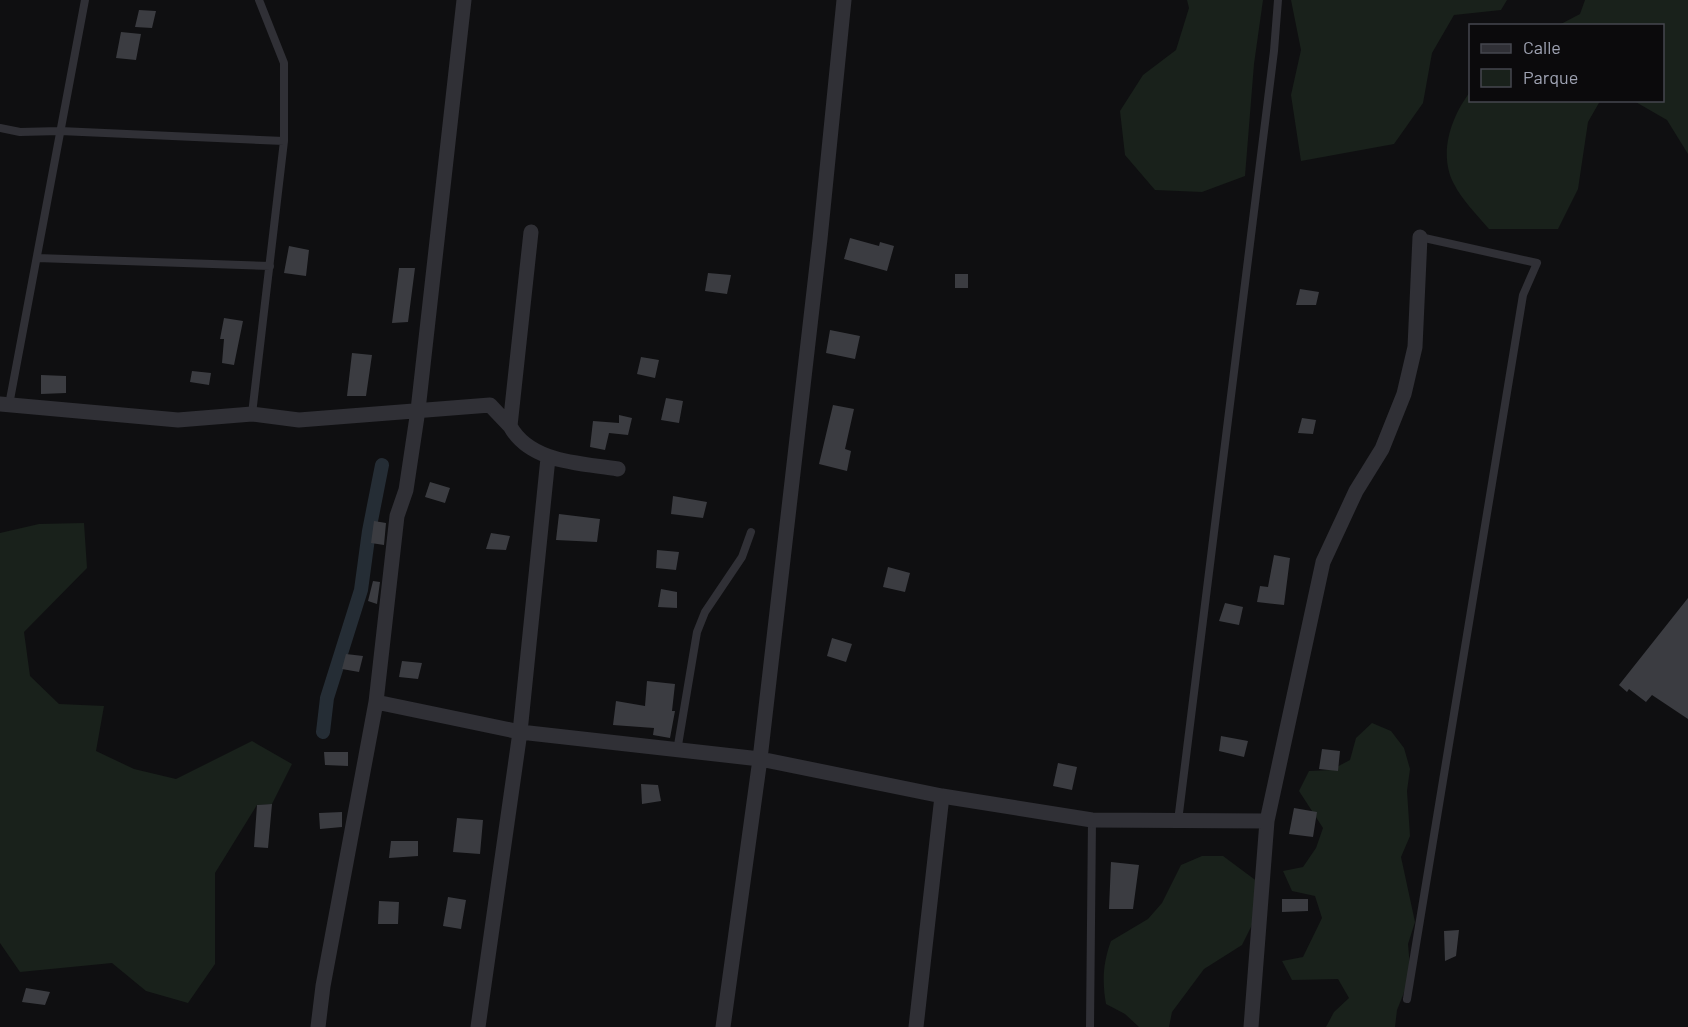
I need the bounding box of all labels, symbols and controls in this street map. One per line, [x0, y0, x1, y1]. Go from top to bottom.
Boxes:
legend [1469, 24, 1664, 102]
text: Calle [1523, 36, 1561, 58]
text: Parque [1523, 66, 1578, 88]

